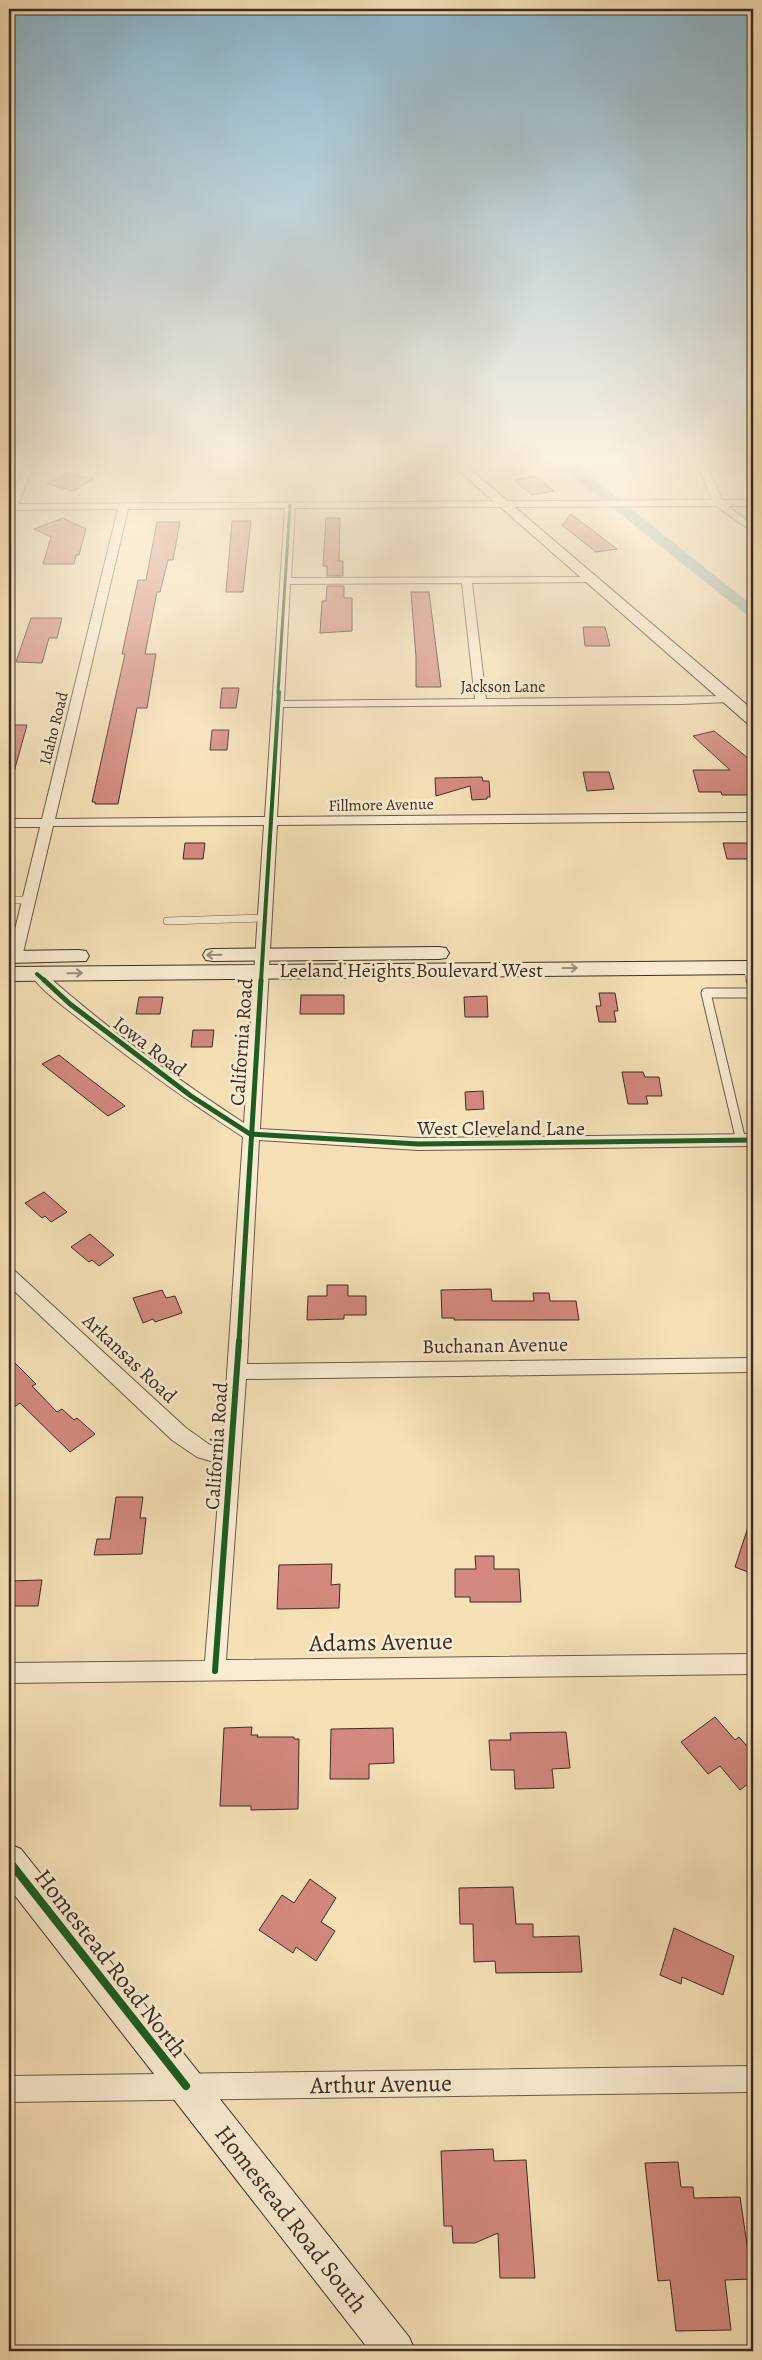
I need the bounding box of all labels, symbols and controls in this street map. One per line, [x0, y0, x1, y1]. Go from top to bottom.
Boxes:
street label: Jackson Lane [461, 676, 545, 698]
street label: Idaho Road [34, 689, 74, 767]
street label: Fillmore Avenue [328, 793, 434, 817]
one-way arrow [206, 950, 222, 960]
street label: Leeland Heights Boulevard West [279, 957, 543, 984]
one-way arrow [562, 964, 578, 973]
one-way arrow [66, 968, 83, 978]
street label: California Road [224, 977, 259, 1107]
street label: Iowa Road [108, 1010, 192, 1083]
street label: West Cleveland Lane [416, 1115, 585, 1142]
street label: Arkansas Road [76, 1307, 183, 1409]
street label: Buchanan Avenue [422, 1331, 568, 1360]
street label: California Road [199, 1381, 234, 1511]
street label: Adams Avenue [308, 1625, 453, 1659]
street label: Homestead Road North [27, 1862, 195, 2064]
street label: Arthur Avenue [309, 2067, 452, 2101]
street label: Homestead Road South [208, 2118, 375, 2320]

